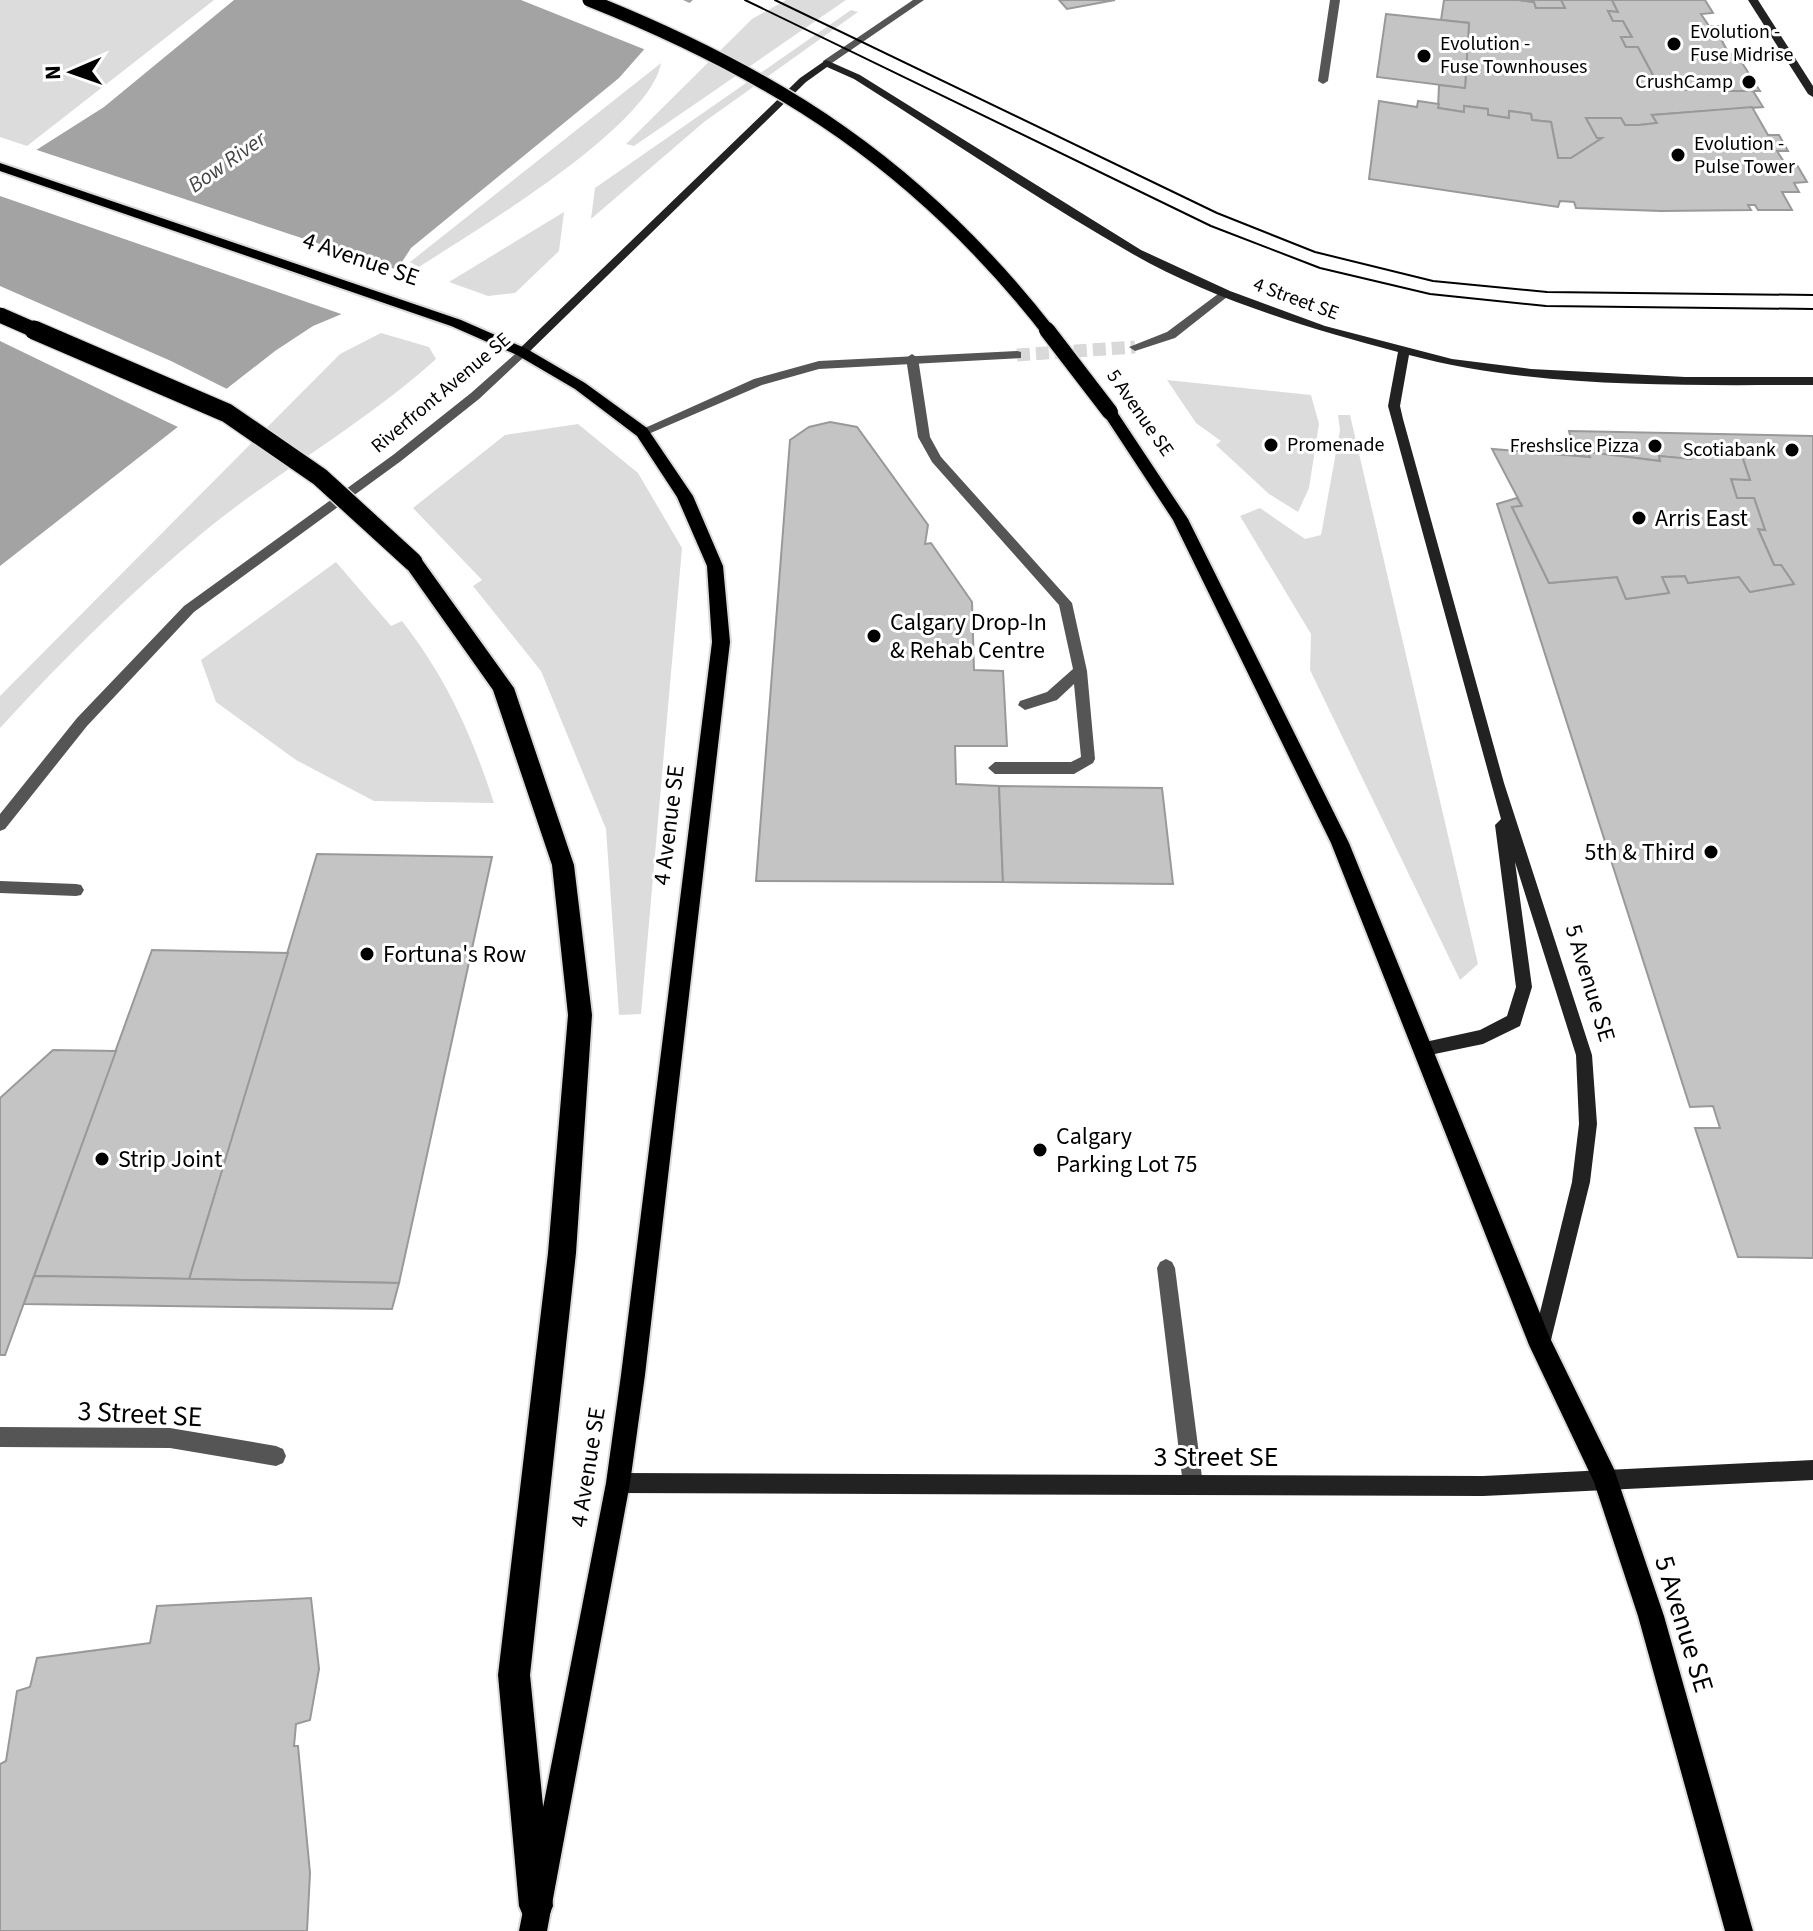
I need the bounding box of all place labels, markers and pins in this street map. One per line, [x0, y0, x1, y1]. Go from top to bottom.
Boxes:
place label: Evolution - Fuse Midrise [1690, 18, 1794, 69]
place label: Evolution - Fuse Townhouses [1440, 30, 1588, 81]
marker: Evolution - Fuse Midrise [1665, 35, 1683, 53]
marker: Evolution - Fuse Townhouses [1415, 47, 1433, 65]
place label: CrushCamp [1635, 68, 1733, 96]
marker: CrushCamp [1740, 73, 1758, 91]
place label: Evolution - Pulse Tower [1694, 130, 1795, 181]
marker: Evolution - Pulse Tower [1669, 146, 1687, 164]
place label: Promenade [1287, 431, 1385, 459]
place label: Freshslice Pizza [1510, 432, 1639, 460]
marker: Promenade [1262, 436, 1280, 454]
place label: Scotiabank [1683, 436, 1776, 464]
marker: Freshslice Pizza [1646, 437, 1664, 455]
marker: Scotiabank [1783, 441, 1801, 459]
place label: Arris East [1655, 501, 1748, 536]
marker: Arris East [1630, 509, 1648, 527]
place label: Calgary Drop-In & Rehab Centre [890, 605, 1047, 668]
marker: Calgary Drop-In & Rehab Centre [865, 627, 883, 645]
place label: 5th & Third [1584, 835, 1695, 870]
marker: 5th & Third [1702, 843, 1720, 861]
place label: Fortuna's Row [383, 937, 526, 972]
marker: Fortuna's Row [358, 945, 376, 963]
place label: Calgary Parking Lot 75 [1056, 1119, 1198, 1182]
marker: Calgary Parking Lot 75 [1031, 1141, 1049, 1159]
place label: Strip Joint [118, 1142, 222, 1177]
marker: Strip Joint [93, 1150, 111, 1168]

